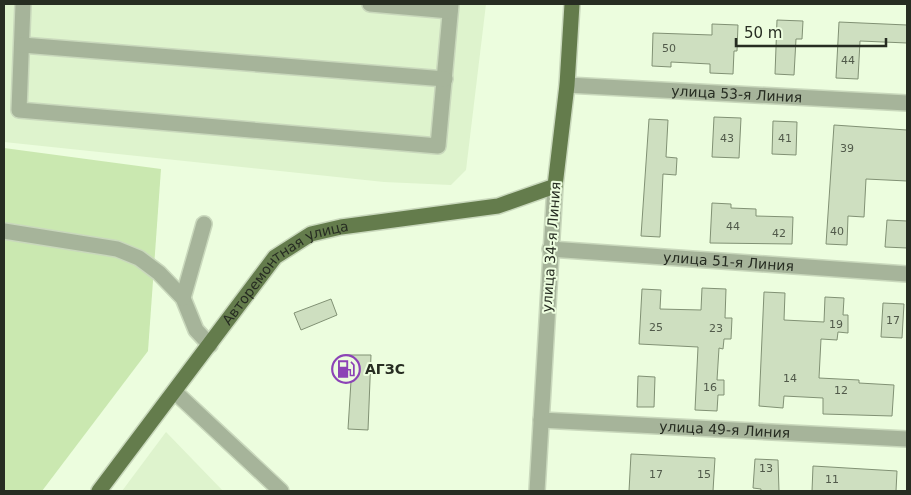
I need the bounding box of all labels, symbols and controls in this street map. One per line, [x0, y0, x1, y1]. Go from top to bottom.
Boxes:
scale bar [736, 15, 886, 47]
text: 50 m [744, 24, 782, 42]
house number: 50 [662, 42, 676, 55]
house number: 44 [841, 54, 855, 67]
street label: улица 53-я Линия [671, 83, 803, 105]
house number: 43 [720, 132, 734, 145]
house number: 41 [778, 132, 792, 145]
house number: 39 [840, 142, 854, 155]
street label: улица 34-я Линия [538, 181, 564, 313]
street label: Авторемонтная улица [219, 218, 349, 328]
house number: 44 [726, 220, 740, 233]
house number: 40 [830, 225, 844, 238]
house number: 42 [772, 227, 786, 240]
street label: улица 51-я Линия [663, 249, 794, 274]
house number: 17 [886, 314, 900, 327]
house number: 19 [829, 318, 843, 331]
house number: 25 [649, 321, 663, 334]
house number: 23 [709, 322, 723, 335]
fuel station icon: АГЗС [331, 354, 361, 384]
place label: АГЗС [365, 361, 405, 377]
house number: 14 [783, 372, 797, 385]
house number: 16 [703, 381, 717, 394]
house number: 12 [834, 384, 848, 397]
street label: улица 49-я Линия [659, 418, 791, 441]
house number: 13 [759, 462, 773, 475]
house number: 17 [649, 468, 663, 481]
house number: 15 [697, 468, 711, 481]
house number: 11 [825, 473, 839, 486]

